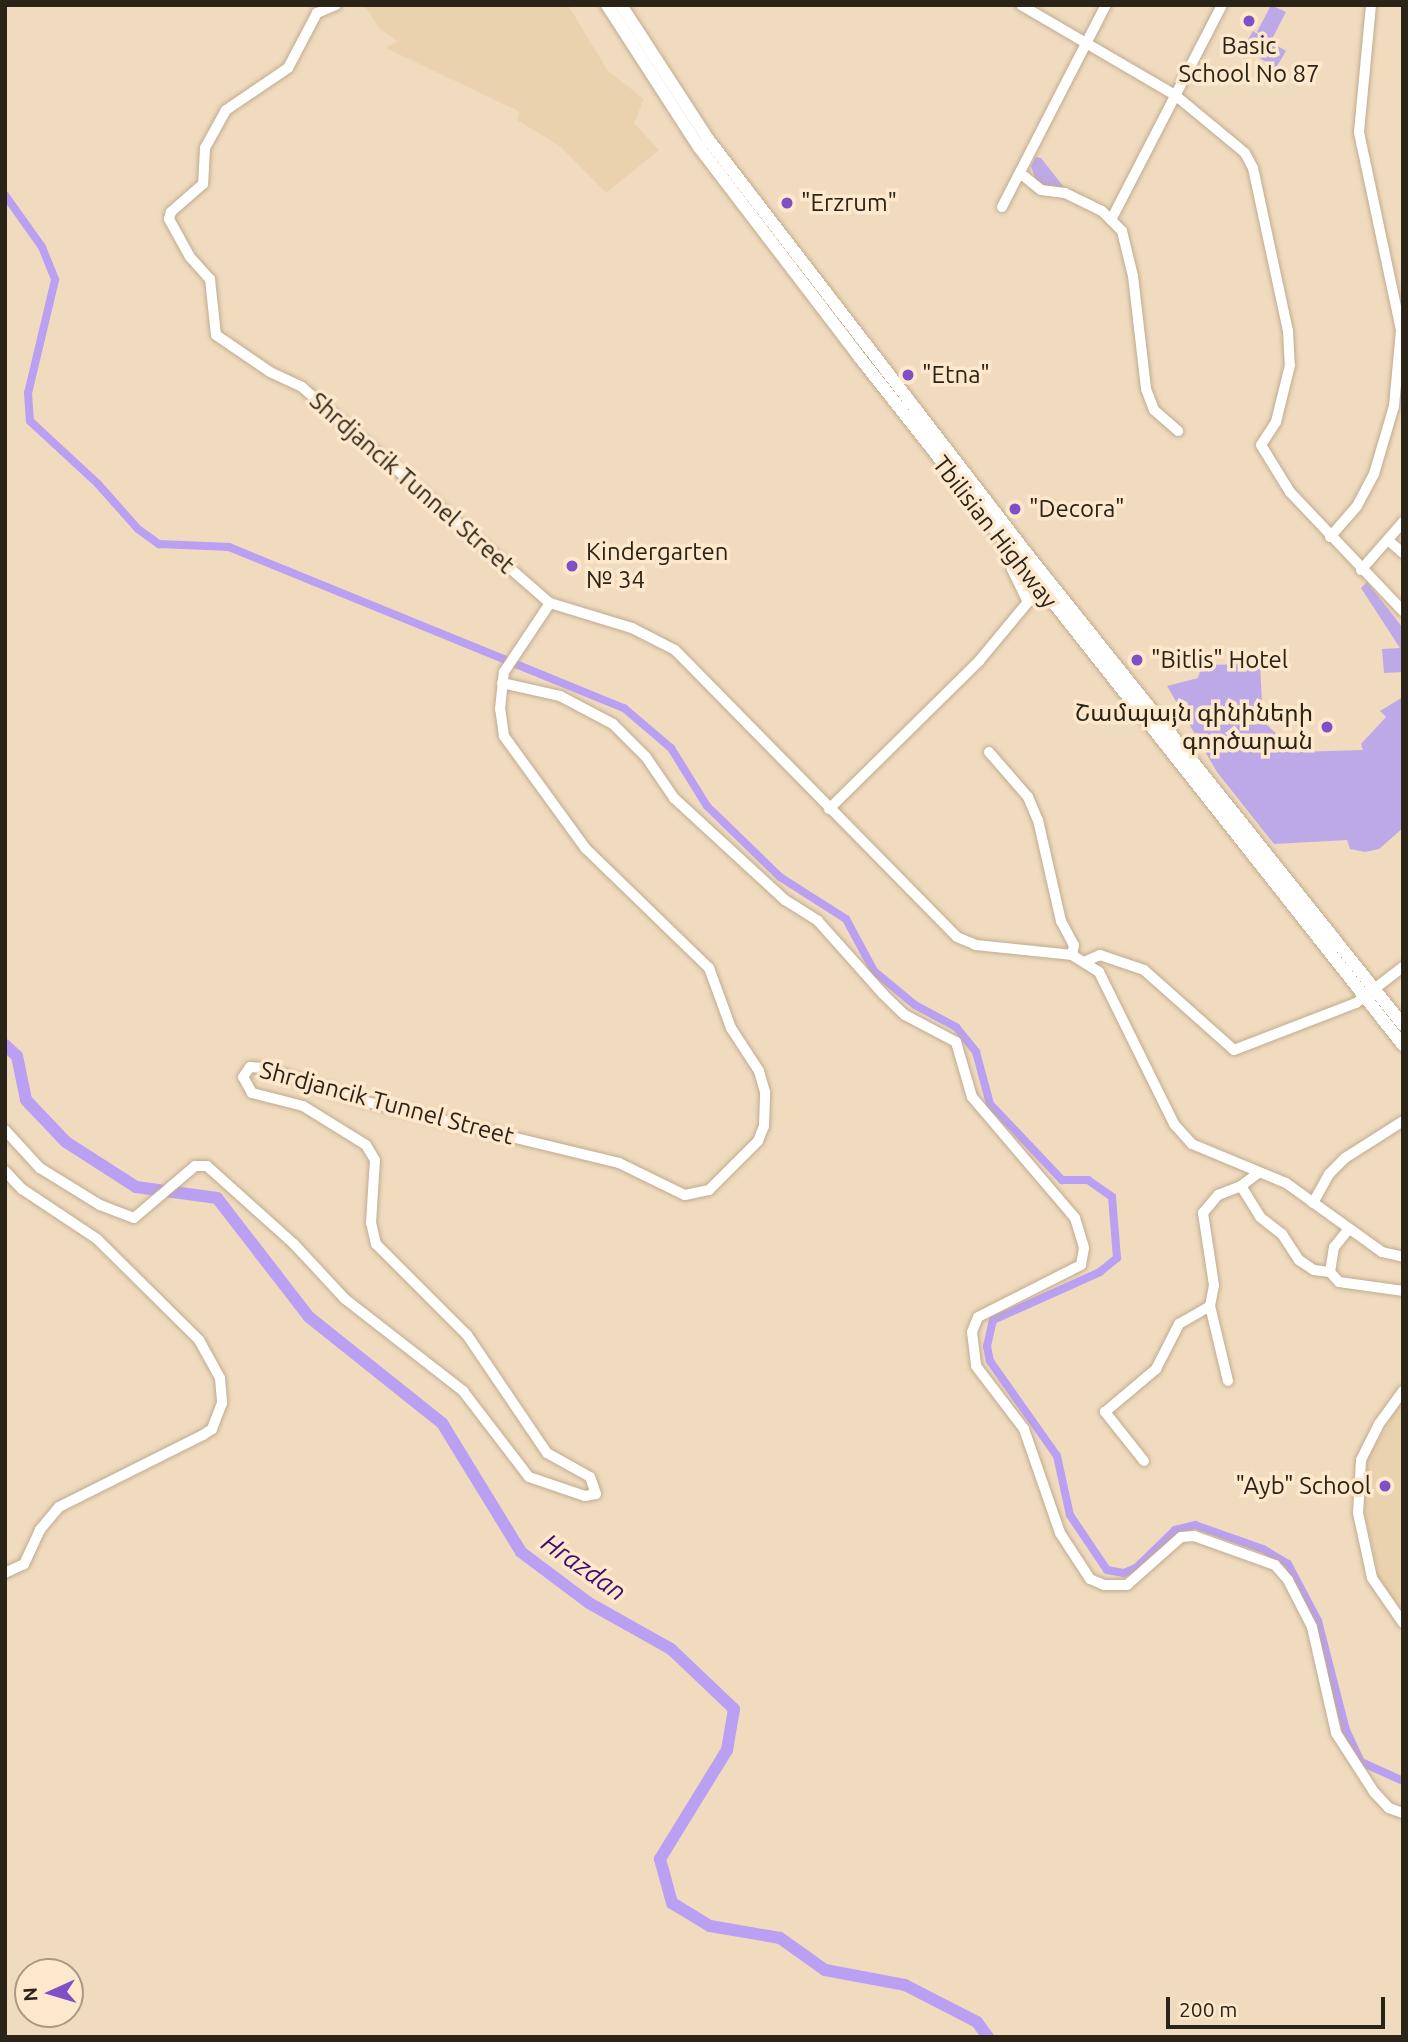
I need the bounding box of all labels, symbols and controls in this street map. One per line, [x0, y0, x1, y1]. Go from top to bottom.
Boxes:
marker: Basic School No 87 [1241, 13, 1257, 29]
place label: Basic School No 87 [1178, 32, 1320, 88]
place label: "Erzrum" [801, 189, 897, 217]
marker: "Erzrum" [779, 195, 795, 211]
place label: "Etna" [922, 361, 990, 389]
marker: "Etna" [900, 367, 916, 383]
street label: Shrdjancik Tunnel Street [304, 386, 520, 580]
street label: Tbilisian Highway [927, 450, 1063, 614]
place label: "Decora" [1029, 495, 1125, 523]
marker: "Decora" [1007, 501, 1023, 517]
place label: Kindergarten № 34 [586, 538, 729, 594]
marker: Kindergarten № 34 [564, 558, 580, 574]
place label: "Bitlis" Hotel [1151, 646, 1288, 674]
marker: "Bitlis" Hotel [1129, 652, 1145, 668]
place label: Շամպայն գինիների գործարան [1075, 699, 1313, 755]
marker: Շամպայն գինիների գործարան [1319, 719, 1335, 735]
street label: Shrdjancik Tunnel Street [257, 1055, 517, 1151]
place label: "Ayb" School [1236, 1472, 1371, 1500]
marker: "Ayb" School [1377, 1478, 1393, 1494]
water label: Hrazdan [536, 1527, 632, 1607]
north arrow [14, 1958, 84, 2028]
scale bar [1170, 1982, 1389, 2026]
text: N [19, 1986, 42, 2002]
text: 200 m [1179, 1997, 1237, 2021]

